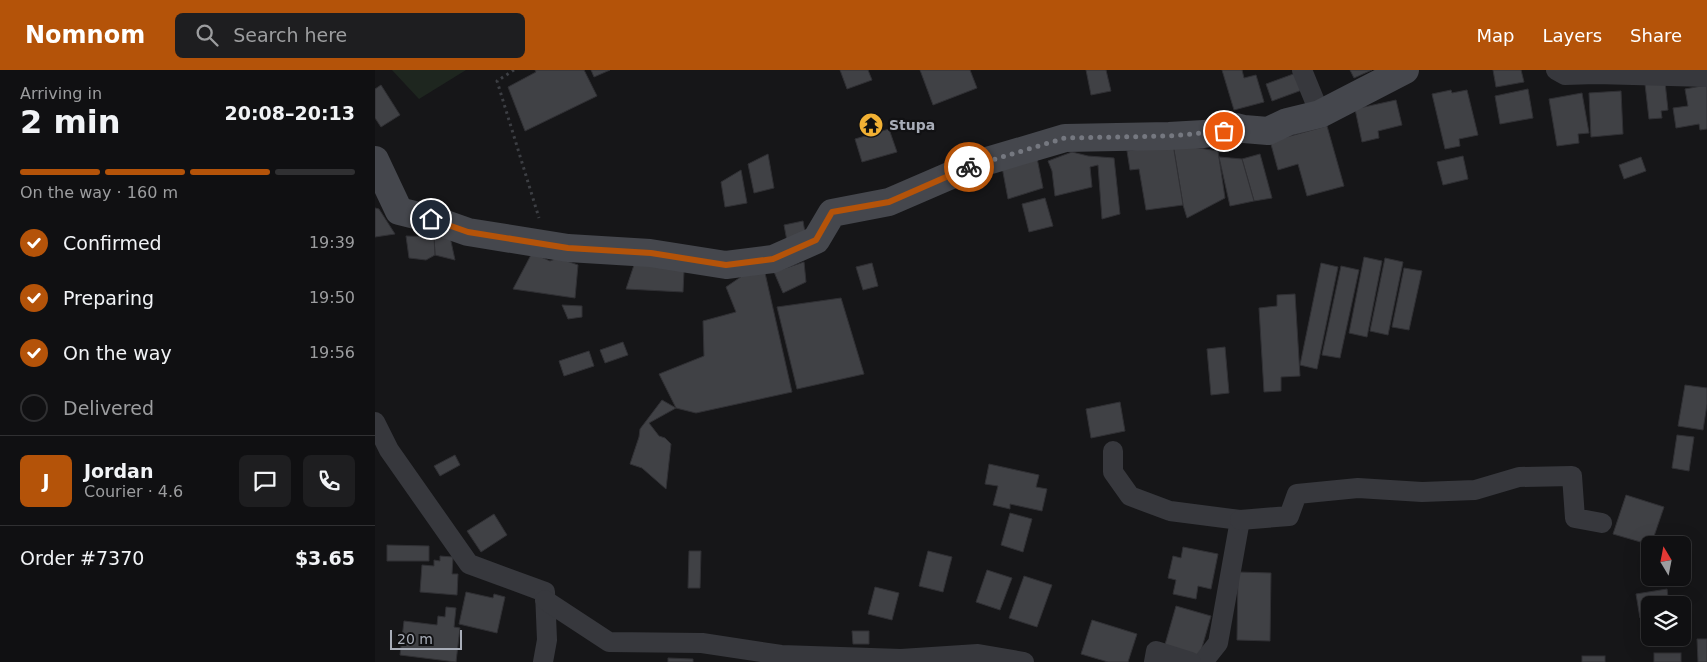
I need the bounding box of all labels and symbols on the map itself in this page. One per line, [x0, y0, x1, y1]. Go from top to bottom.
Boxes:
pin [1203, 110, 1245, 152]
temple icon: Stupa [858, 112, 884, 138]
place label: Stupa [889, 117, 935, 133]
courier [944, 142, 994, 192]
pin [410, 198, 452, 240]
north arrow [1641, 536, 1691, 586]
scale bar [390, 627, 463, 650]

